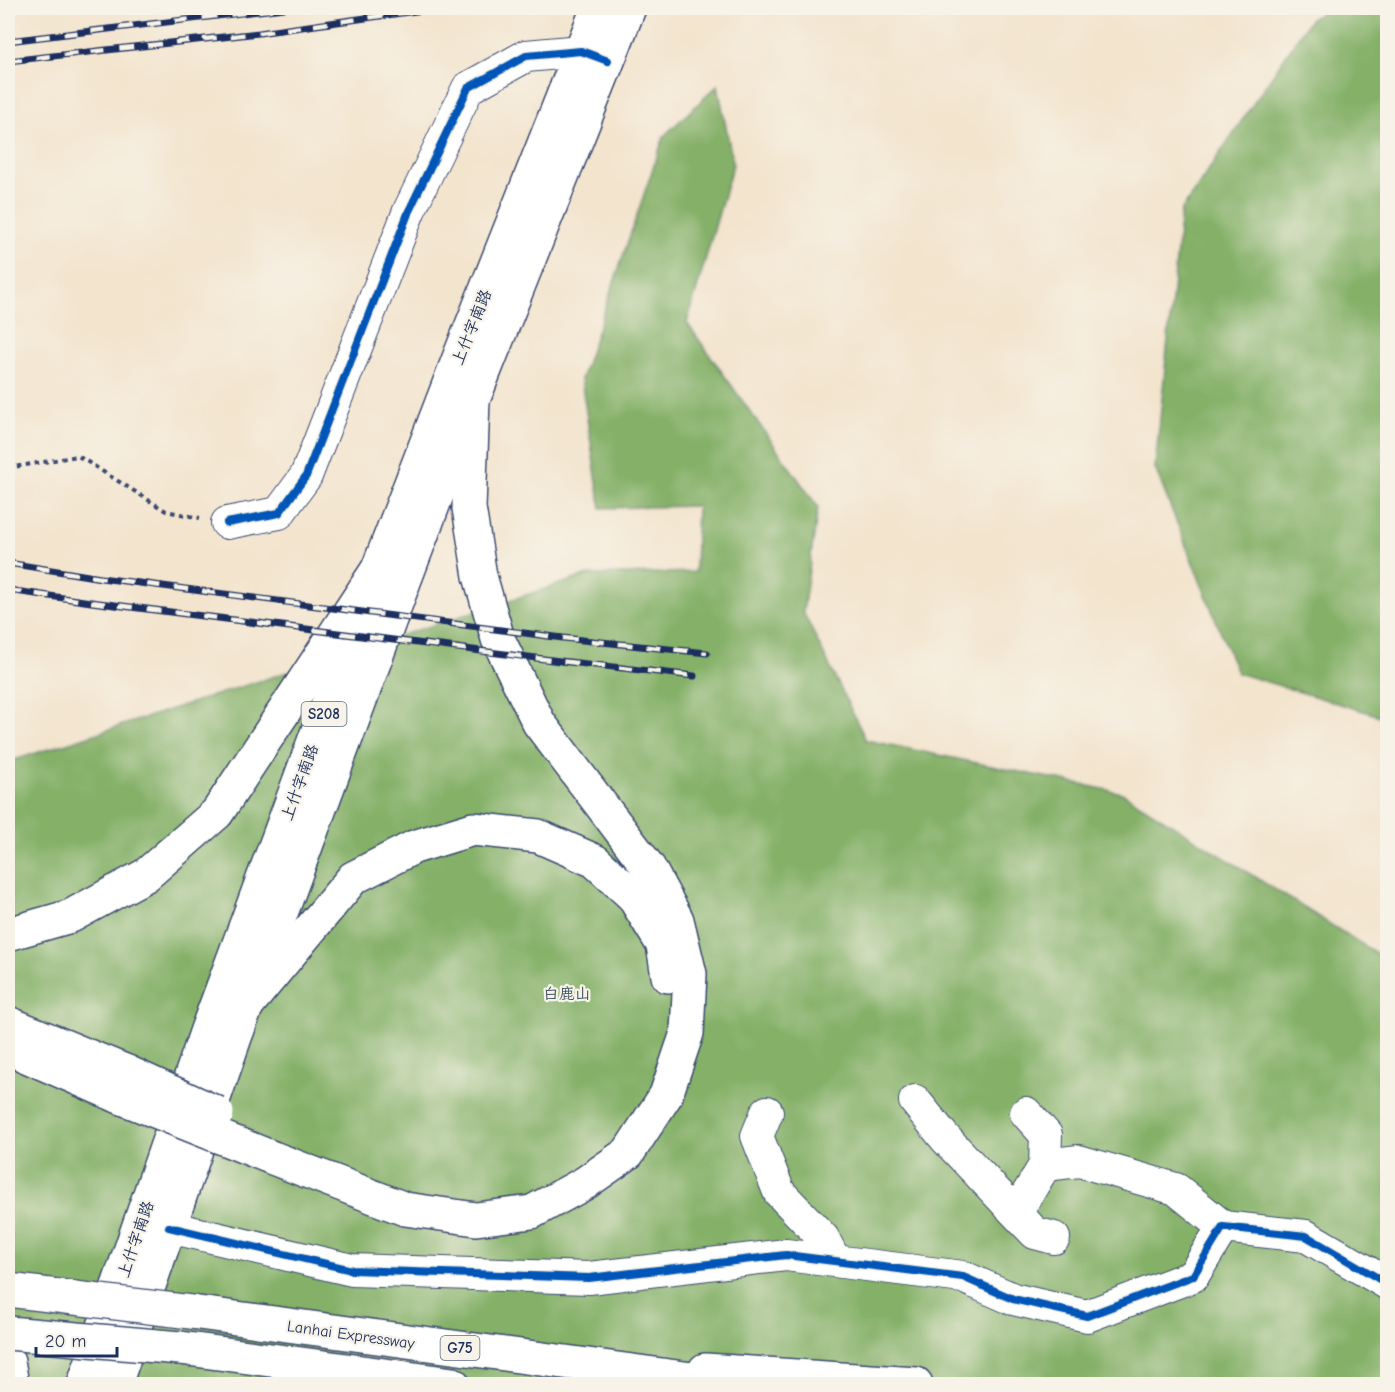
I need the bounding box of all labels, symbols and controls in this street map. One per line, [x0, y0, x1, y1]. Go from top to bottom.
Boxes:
street label: 上什字南路 [449, 287, 495, 368]
road number: S208 [302, 702, 346, 726]
street label: 上什字南路 [278, 742, 322, 823]
park label: 白鹿山 [543, 985, 591, 1003]
street label: 上什字南路 [114, 1199, 157, 1280]
street label: Lanhai Expressway [286, 1317, 417, 1353]
scale bar [36, 1320, 117, 1358]
text: 20 m [45, 1331, 86, 1352]
road number: G75 [440, 1336, 480, 1360]

